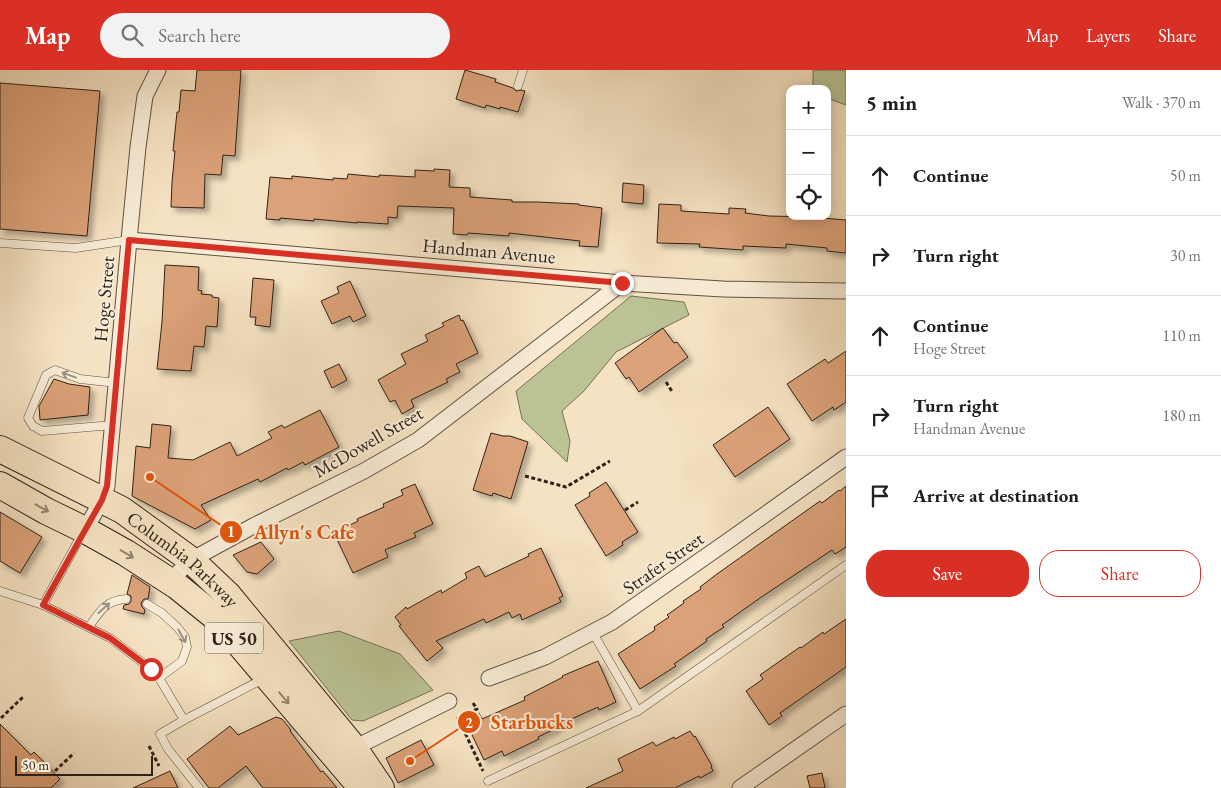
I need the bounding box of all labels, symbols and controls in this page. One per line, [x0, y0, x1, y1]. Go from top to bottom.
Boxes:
search box [100, 13, 450, 58]
text: Map [25, 20, 70, 51]
icon: search [118, 21, 146, 49]
text: Search here [158, 23, 241, 48]
text: Map [1026, 24, 1058, 47]
text: Layers [1086, 24, 1130, 47]
text: Share [1158, 24, 1196, 47]
map controls [786, 85, 831, 220]
button: + [786, 85, 831, 130]
text: 5 min [866, 89, 917, 116]
text: Walk · 370 m [1122, 92, 1201, 113]
button: − [786, 130, 831, 175]
icon: ahead [866, 162, 894, 190]
text: Continue [913, 163, 988, 188]
text: 50 m [1170, 165, 1201, 186]
button: locate [786, 175, 831, 220]
street label: Handman Avenue [421, 233, 557, 269]
icon: right [866, 242, 894, 270]
text: Turn right [913, 243, 999, 268]
text: 30 m [1170, 245, 1201, 266]
street label: Hoge Street [88, 255, 120, 343]
route end [611, 272, 634, 295]
text: Continue [913, 313, 988, 338]
icon: ahead [866, 322, 894, 350]
text: 110 m [1162, 325, 1201, 346]
text: Hoge Street [913, 338, 985, 359]
one-way arrow [62, 370, 77, 379]
text: Turn right [913, 393, 999, 418]
street label: McDowell Street [309, 401, 427, 483]
icon: right [866, 402, 894, 430]
text: 180 m [1162, 405, 1201, 426]
text: Handman Avenue [913, 418, 1025, 439]
icon: arrive [866, 482, 894, 510]
text: Arrive at destination [913, 483, 1079, 508]
one-way arrow [34, 504, 48, 514]
street label: Columbia Parkway [122, 505, 246, 613]
callout: Allyn's Cafe [219, 514, 365, 549]
text: Allyn's Cafe [253, 519, 354, 545]
text: 1 [227, 522, 235, 541]
street label: Strafer Street [617, 526, 709, 600]
one-way arrow [120, 549, 134, 559]
button: Save [866, 550, 1029, 597]
button: Share [1039, 550, 1201, 597]
one-way arrow [97, 603, 110, 615]
road number: US 50 [205, 622, 263, 654]
one-way arrow [177, 628, 187, 643]
route start [140, 658, 163, 681]
one-way arrow [279, 691, 290, 704]
callout: Starbucks [456, 705, 583, 740]
text: Starbucks [491, 709, 573, 735]
text: 2 [465, 713, 473, 732]
scale bar [15, 753, 152, 776]
text: 50 m [22, 756, 49, 774]

